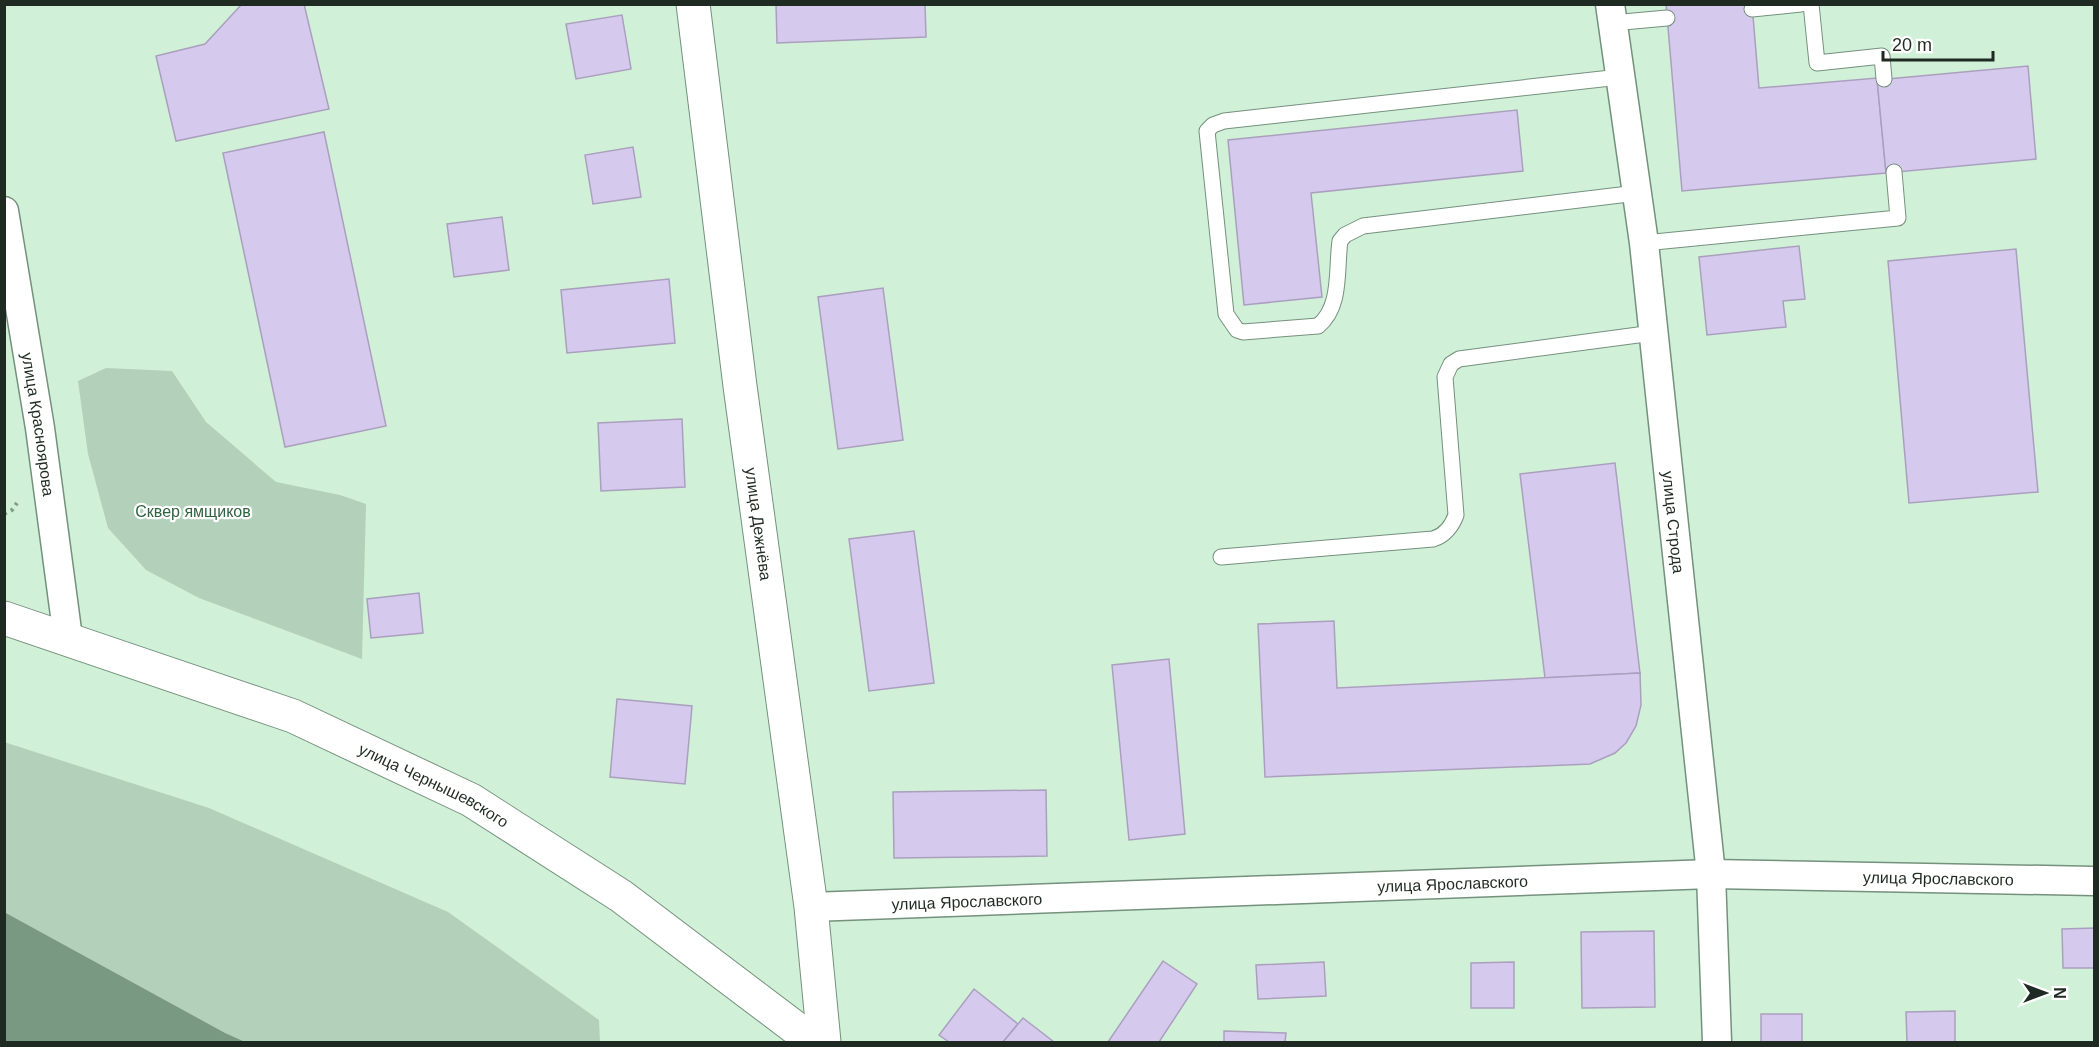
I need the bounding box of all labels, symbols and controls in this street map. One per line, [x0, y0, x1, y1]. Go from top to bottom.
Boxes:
scale bar [1883, 24, 1992, 62]
text: 20 m [1892, 35, 1932, 55]
street label: улица Красноярова [19, 351, 57, 497]
street label: улица Дежнёва [742, 466, 774, 581]
street label: улица Строда [1659, 470, 1687, 574]
park label: Сквер ямщиков [135, 503, 251, 520]
street label: улица Чернышевского [356, 740, 512, 831]
street label: улица Ярославского [1863, 869, 2014, 889]
street label: улица Ярославского [1377, 873, 1528, 895]
street label: улица Ярославского [891, 891, 1043, 913]
north arrow [2015, 963, 2075, 1023]
text: N [2051, 987, 2068, 999]

